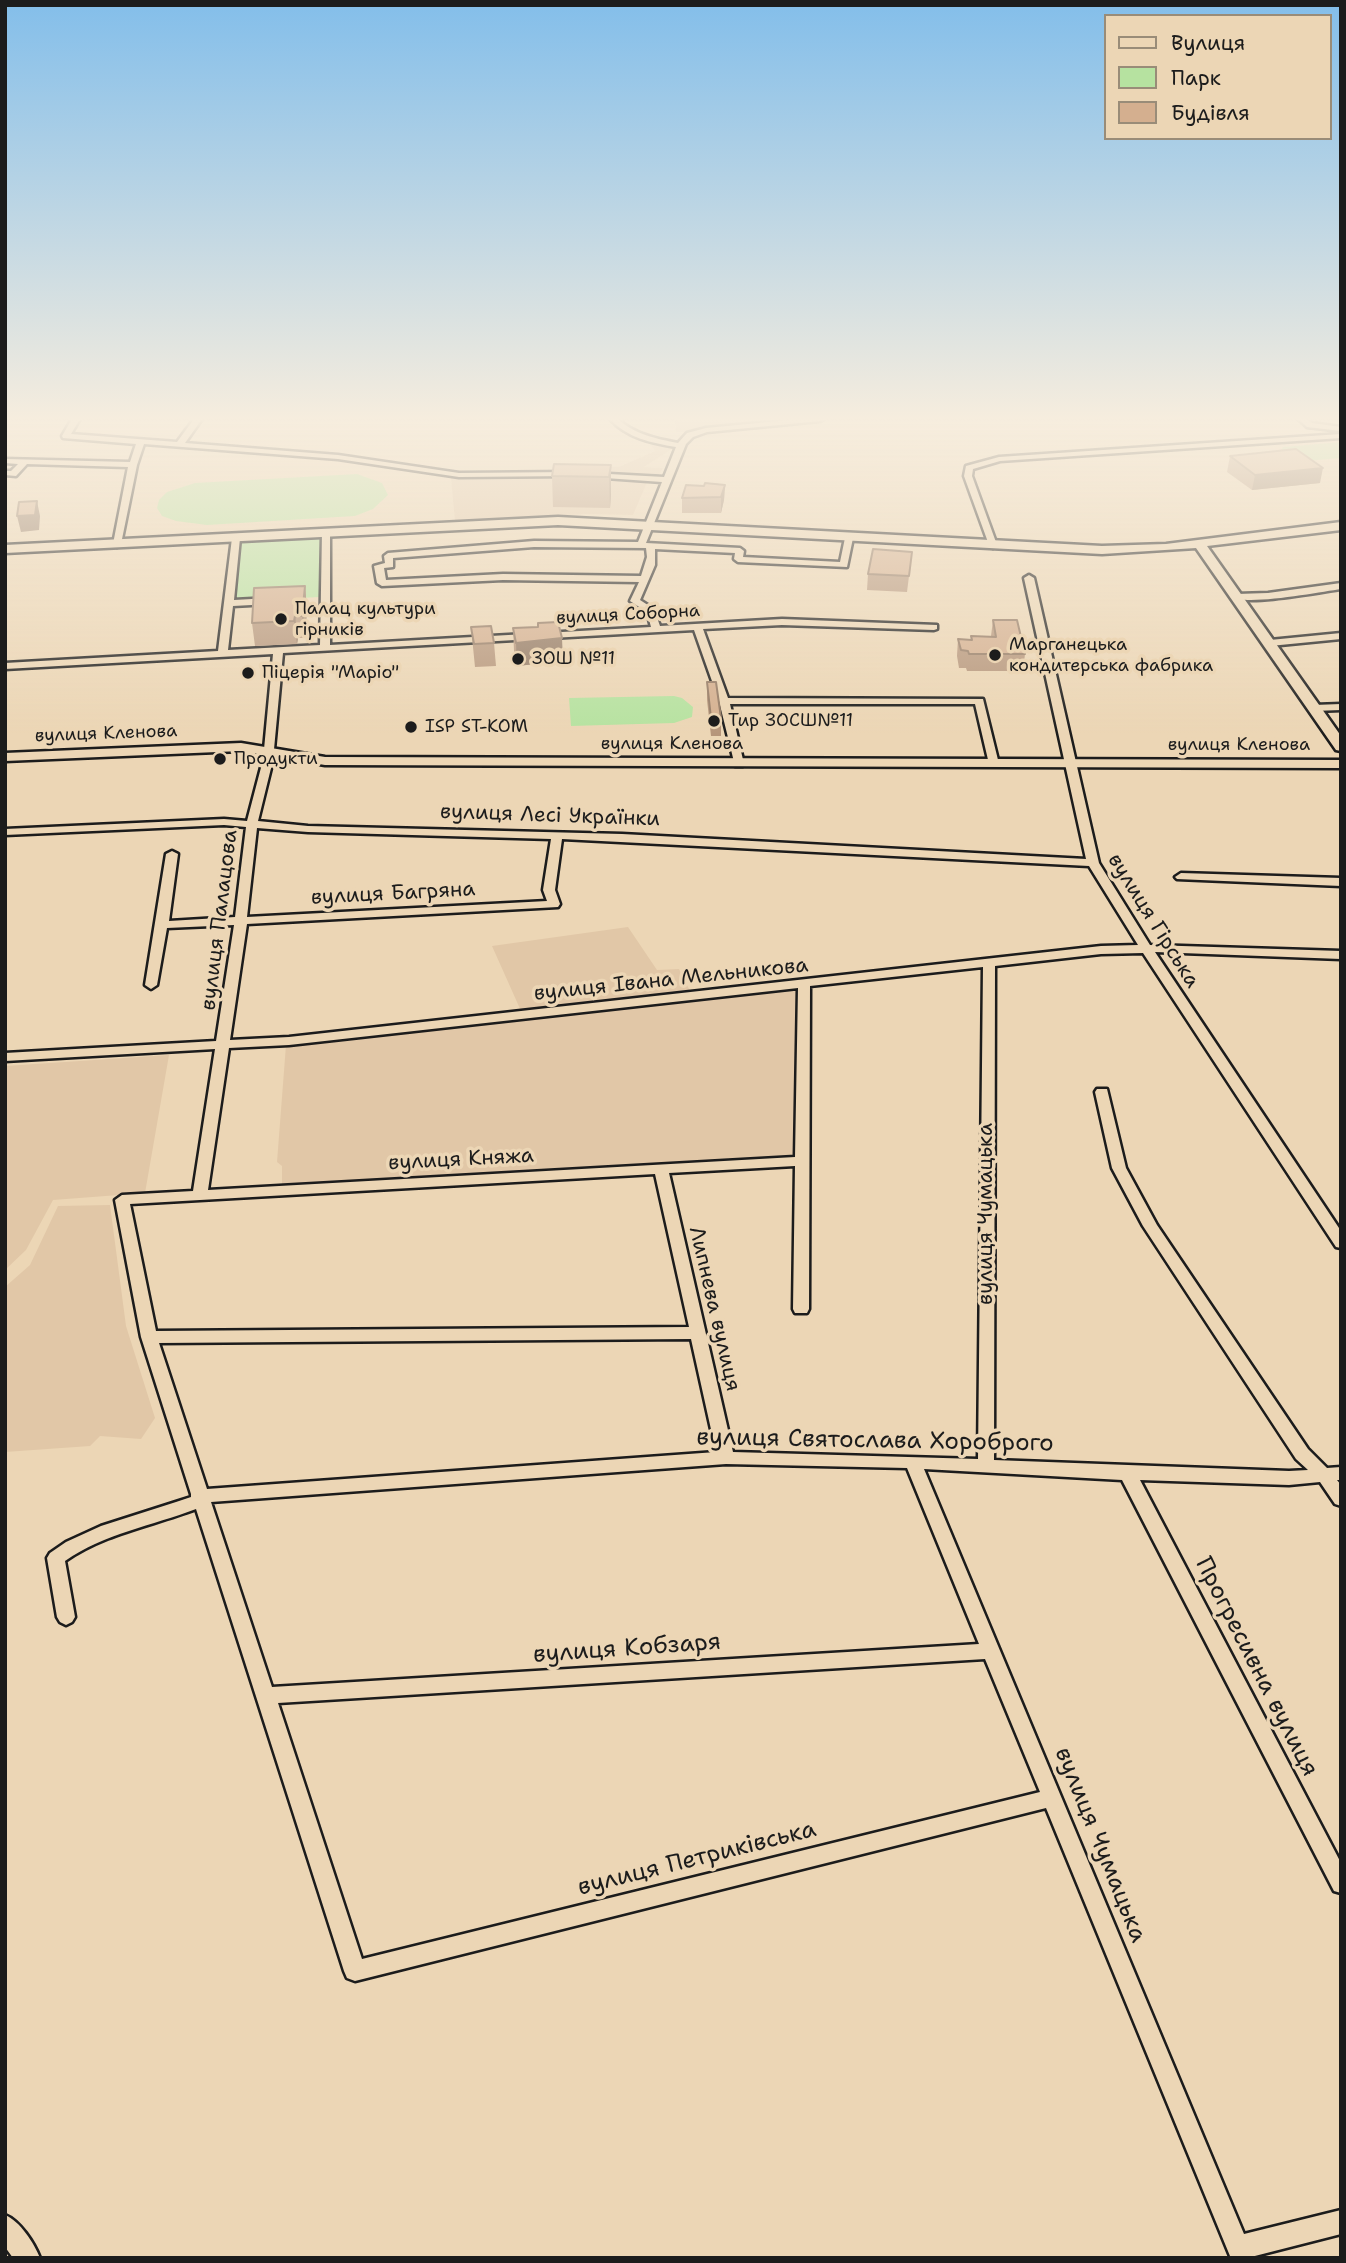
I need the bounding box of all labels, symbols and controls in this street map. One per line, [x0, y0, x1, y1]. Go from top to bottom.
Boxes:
legend [1104, 14, 1332, 140]
text: Вулиця [1171, 29, 1245, 57]
text: Парк [1171, 64, 1221, 92]
text: Будівля [1171, 99, 1250, 127]
place label: Палац культури гірників [295, 598, 436, 640]
street label: вулиця Соборна [556, 600, 700, 630]
marker: Палац культури гірників [273, 611, 289, 627]
place label: Марганецька кондитерська фабрика [1009, 634, 1213, 676]
marker: Марганецька кондитерська фабрика [987, 647, 1003, 663]
place label: ЗОШ №11 [532, 648, 615, 670]
marker: ЗОШ №11 [510, 651, 526, 667]
place label: Піцерія "Маріо" [262, 662, 399, 684]
marker: Піцерія "Маріо" [240, 665, 256, 681]
place label: Тир ЗОСШ№11 [728, 710, 853, 732]
marker: Тир ЗОСШ№11 [706, 713, 722, 729]
place label: ISP ST-KOM [425, 716, 528, 738]
marker: ISP ST-KOM [403, 719, 419, 735]
street label: вулиця Кленова [34, 721, 178, 747]
street label: вулиця Кленова [601, 733, 743, 755]
street label: вулиця Кленова [1168, 734, 1310, 756]
place label: Продукти [234, 748, 318, 770]
marker: Продукти [212, 751, 228, 767]
street label: вулиця Лесі Українки [440, 800, 660, 832]
street label: вулиця Палацова [196, 828, 244, 1012]
street label: вулиця Гірська [1102, 849, 1204, 993]
street label: вулиця Багряна [310, 877, 476, 911]
street label: вулиця Івана Мельникова [532, 953, 810, 1007]
street label: вулиця Чумацька [974, 1123, 1000, 1305]
street label: вулиця Княжа [388, 1144, 534, 1176]
street label: Липнева вулиця [683, 1224, 745, 1394]
street label: вулиця Святослава Хороброго [696, 1423, 1054, 1459]
street label: Прогресивна вулиця [1188, 1553, 1324, 1781]
street label: вулиця Кобзаря [532, 1628, 722, 1670]
street label: вулиця Чумацька [1048, 1743, 1152, 1947]
street label: вулиця Петриківська [575, 1815, 819, 1903]

